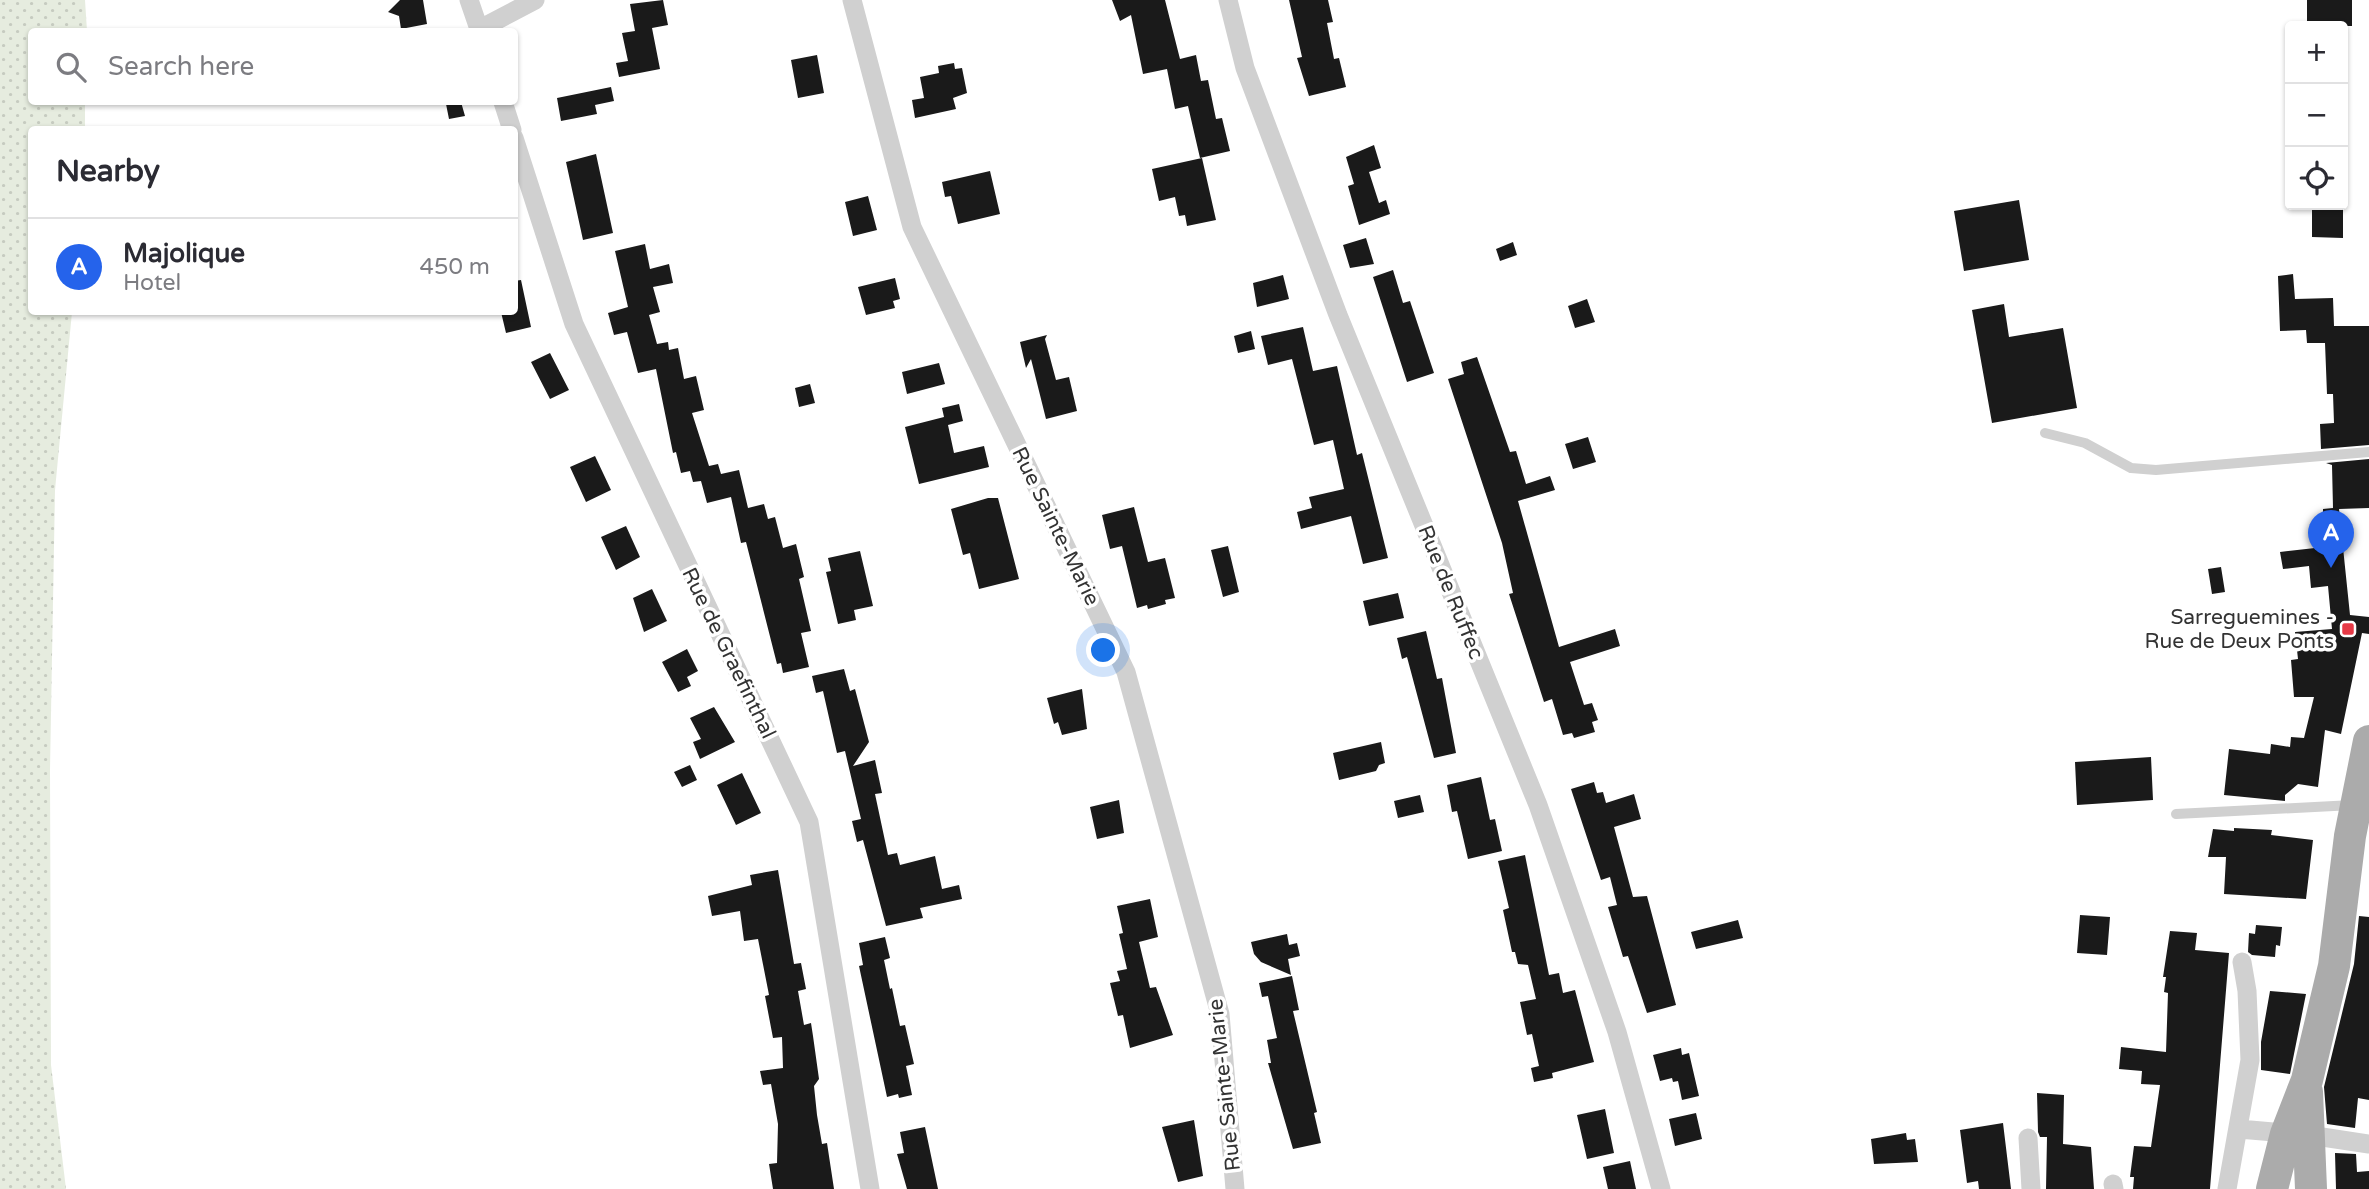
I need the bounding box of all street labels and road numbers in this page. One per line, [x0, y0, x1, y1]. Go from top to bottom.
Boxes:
street label: Rue Sainte-Marie [1006, 443, 1105, 610]
street label: Rue de Ruffec [1412, 522, 1489, 663]
street label: Rue de Graefinthal [676, 564, 781, 743]
street label: Rue Sainte-Marie [1203, 997, 1246, 1172]

